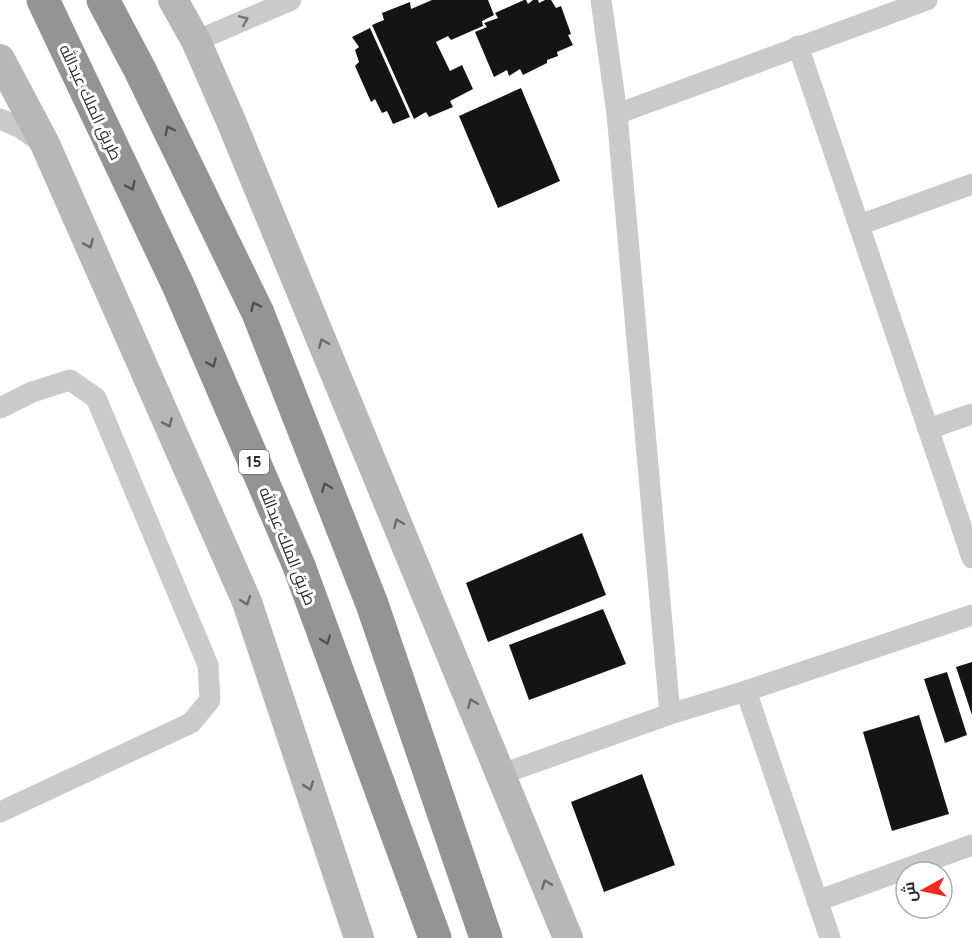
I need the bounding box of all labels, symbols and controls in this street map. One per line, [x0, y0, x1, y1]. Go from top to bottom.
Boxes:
one-way arrow [237, 15, 248, 27]
street label: طريق الملك عبدالله [54, 41, 127, 164]
one-way arrow [165, 126, 177, 137]
one-way arrow [123, 179, 135, 190]
one-way arrow [82, 238, 94, 249]
one-way arrow [250, 301, 262, 312]
one-way arrow [318, 338, 330, 349]
one-way arrow [204, 357, 216, 368]
one-way arrow [161, 416, 173, 427]
road number: 15 [239, 450, 269, 474]
one-way arrow [321, 482, 333, 493]
street label: طريق الملك عبدالله [253, 484, 321, 609]
one-way arrow [393, 518, 405, 529]
one-way arrow [239, 595, 251, 606]
one-way arrow [318, 635, 331, 645]
one-way arrow [468, 699, 480, 710]
one-way arrow [301, 780, 314, 791]
north arrow [894, 860, 954, 920]
one-way arrow [541, 879, 553, 890]
text: ش [900, 880, 922, 903]

